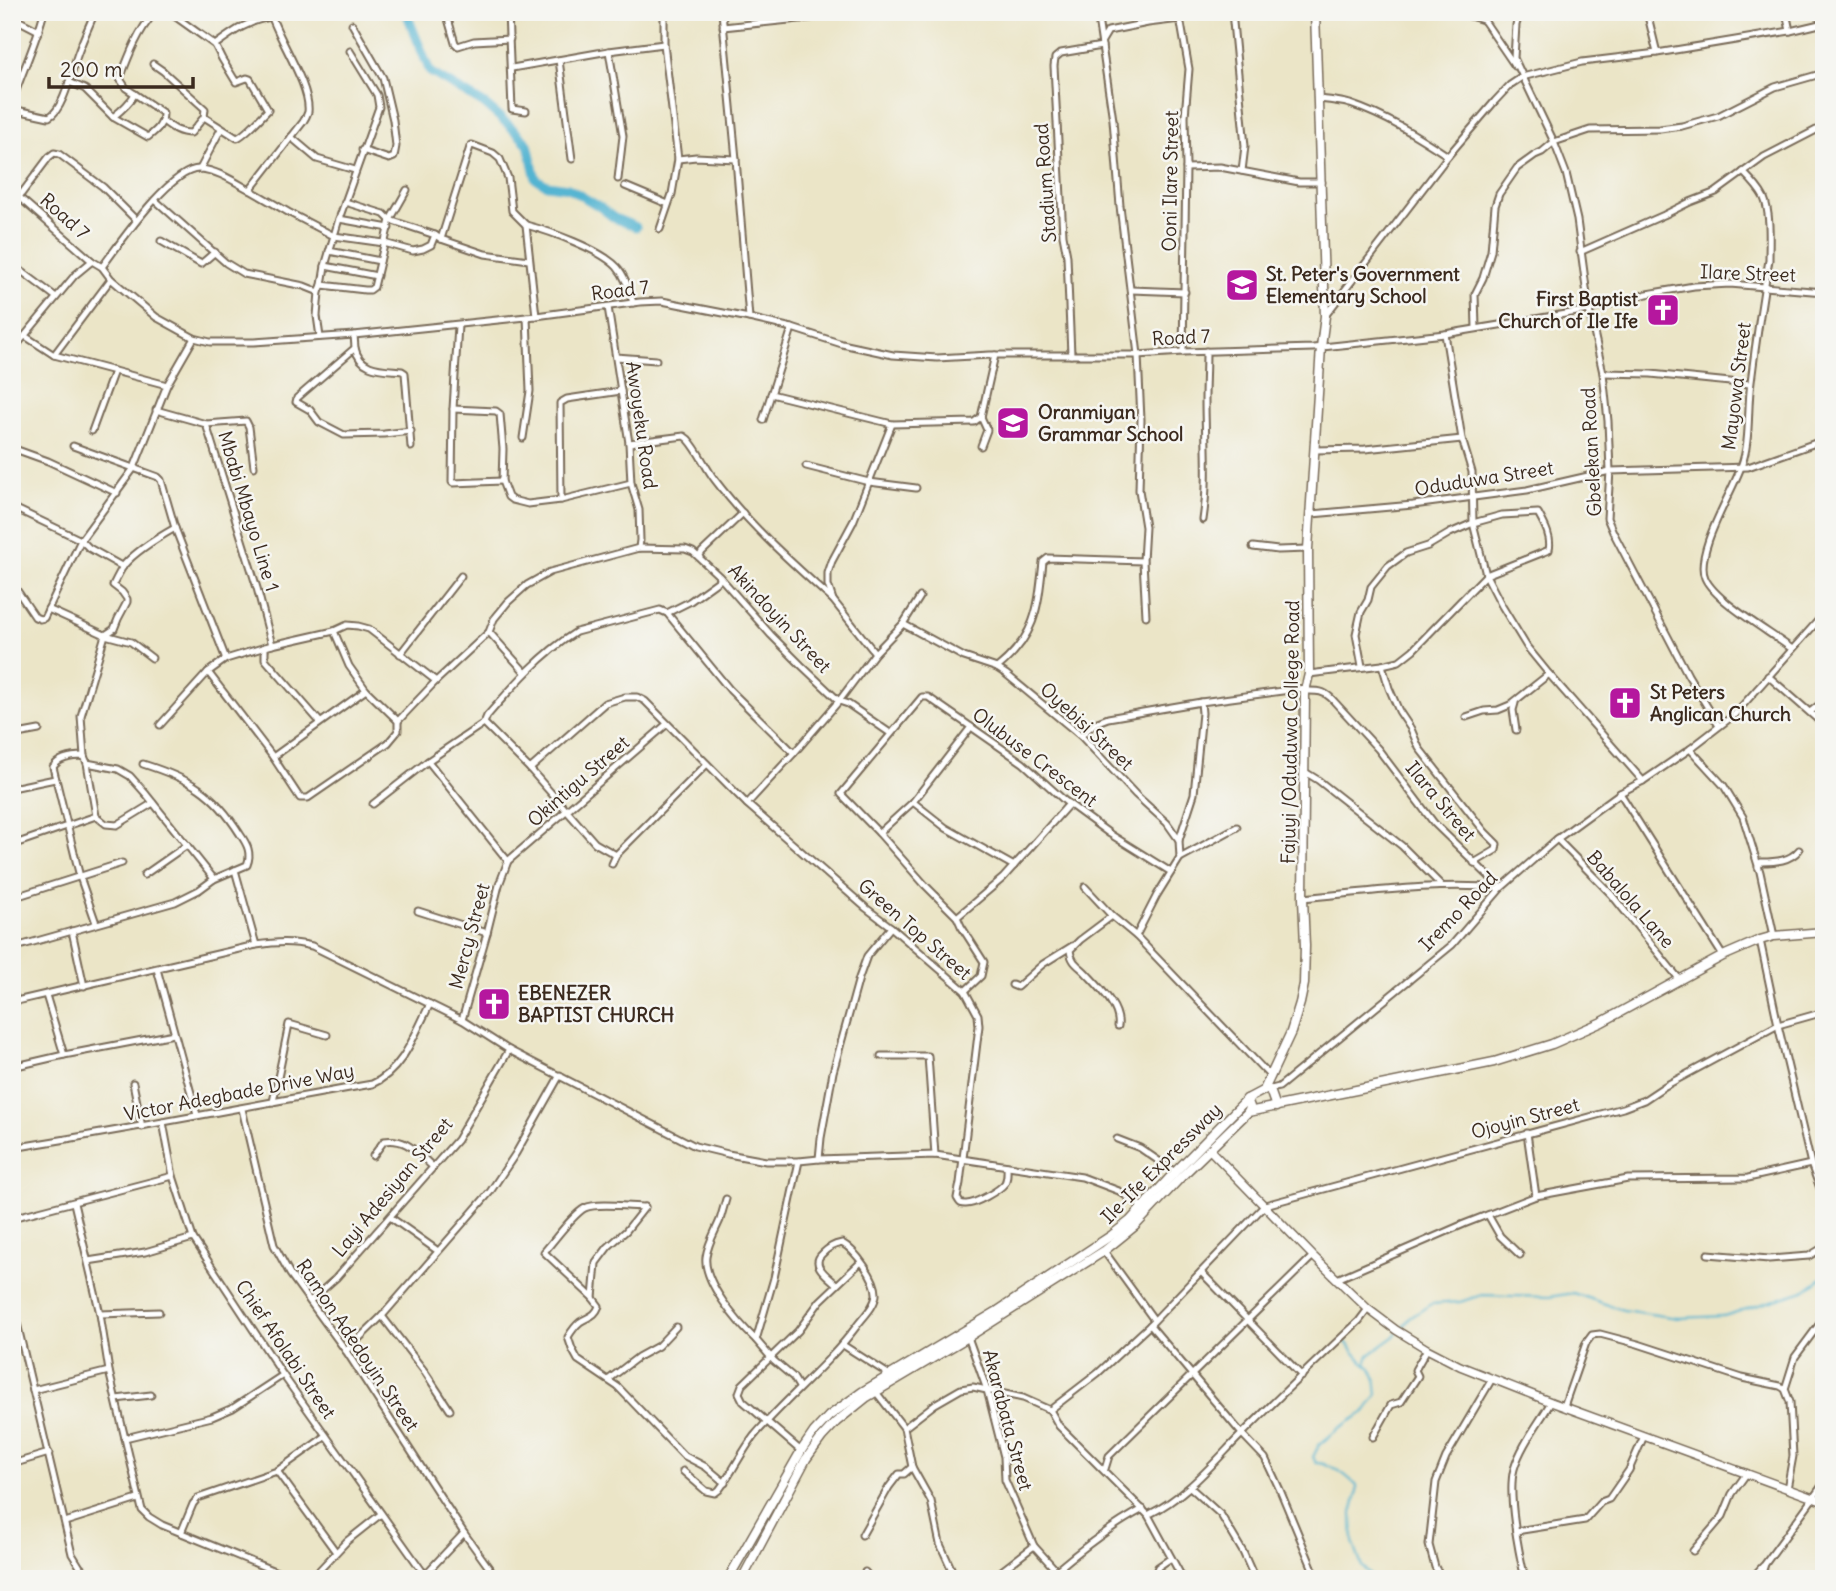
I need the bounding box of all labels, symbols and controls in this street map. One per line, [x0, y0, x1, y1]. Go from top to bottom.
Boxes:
scale bar [49, 46, 192, 90]
text: 200 m [60, 56, 123, 83]
street label: Ooni Ilare Street [1157, 110, 1183, 252]
street label: Stadium Road [1029, 122, 1061, 244]
street label: Road 7 [35, 188, 95, 244]
street label: Ilare Street [1700, 259, 1796, 287]
place label: St. Peter's Government Elementary School [1266, 262, 1460, 308]
school or university icon: St. Peter's Government Elementary School [1223, 266, 1261, 304]
street label: Road 7 [590, 275, 650, 305]
place label: First Baptist Church of Ile Ife [1498, 287, 1639, 333]
church icon: First Baptist Church of Ile Ife [1644, 291, 1682, 329]
street label: Mayowa Street [1716, 321, 1756, 451]
street label: Road 7 [1151, 323, 1211, 351]
street label: Awoyeku Road [621, 360, 663, 490]
street label: Gbelekan Road [1576, 387, 1606, 517]
place label: Oranmiyan Grammar School [1038, 400, 1183, 446]
school or university icon: Oranmiyan Grammar School [994, 404, 1032, 442]
street label: Mbabi Mbayo Line 1 [213, 428, 285, 594]
street label: Oduduwa Street [1413, 455, 1555, 501]
street label: Akindoyin Street [723, 559, 837, 677]
street label: Fajuyi /Oduduwa College Road [1276, 600, 1304, 864]
street label: Oyebisi Street [1035, 677, 1139, 775]
place label: St Peters Anglican Church [1650, 680, 1791, 726]
church icon: St Peters Anglican Church [1606, 684, 1644, 722]
street label: Olubuse Crescent [968, 702, 1102, 812]
street label: Okintigu Street [522, 730, 634, 832]
street label: Ilara Street [1401, 756, 1481, 846]
street label: Babalola Lane [1582, 845, 1680, 953]
street label: Iremo Road [1414, 866, 1502, 956]
street label: Green Top Street [853, 873, 977, 985]
street label: Mercy Street [443, 880, 495, 992]
place label: EBENEZER BAPTIST CHURCH [518, 981, 675, 1027]
church icon: EBENEZER BAPTIST CHURCH [475, 985, 513, 1023]
street label: Victor Adegbade Drive Way [122, 1058, 356, 1126]
street label: Ojoyin Street [1468, 1092, 1582, 1144]
street label: Ile-Ife Expressway [1096, 1098, 1226, 1228]
street label: Layi Adesiyan Street [327, 1112, 457, 1262]
street label: Ramon Adedoyin Street [291, 1254, 425, 1436]
street label: Chief Afolabi Street [231, 1275, 341, 1423]
street label: Akarabata Street [978, 1347, 1038, 1493]

